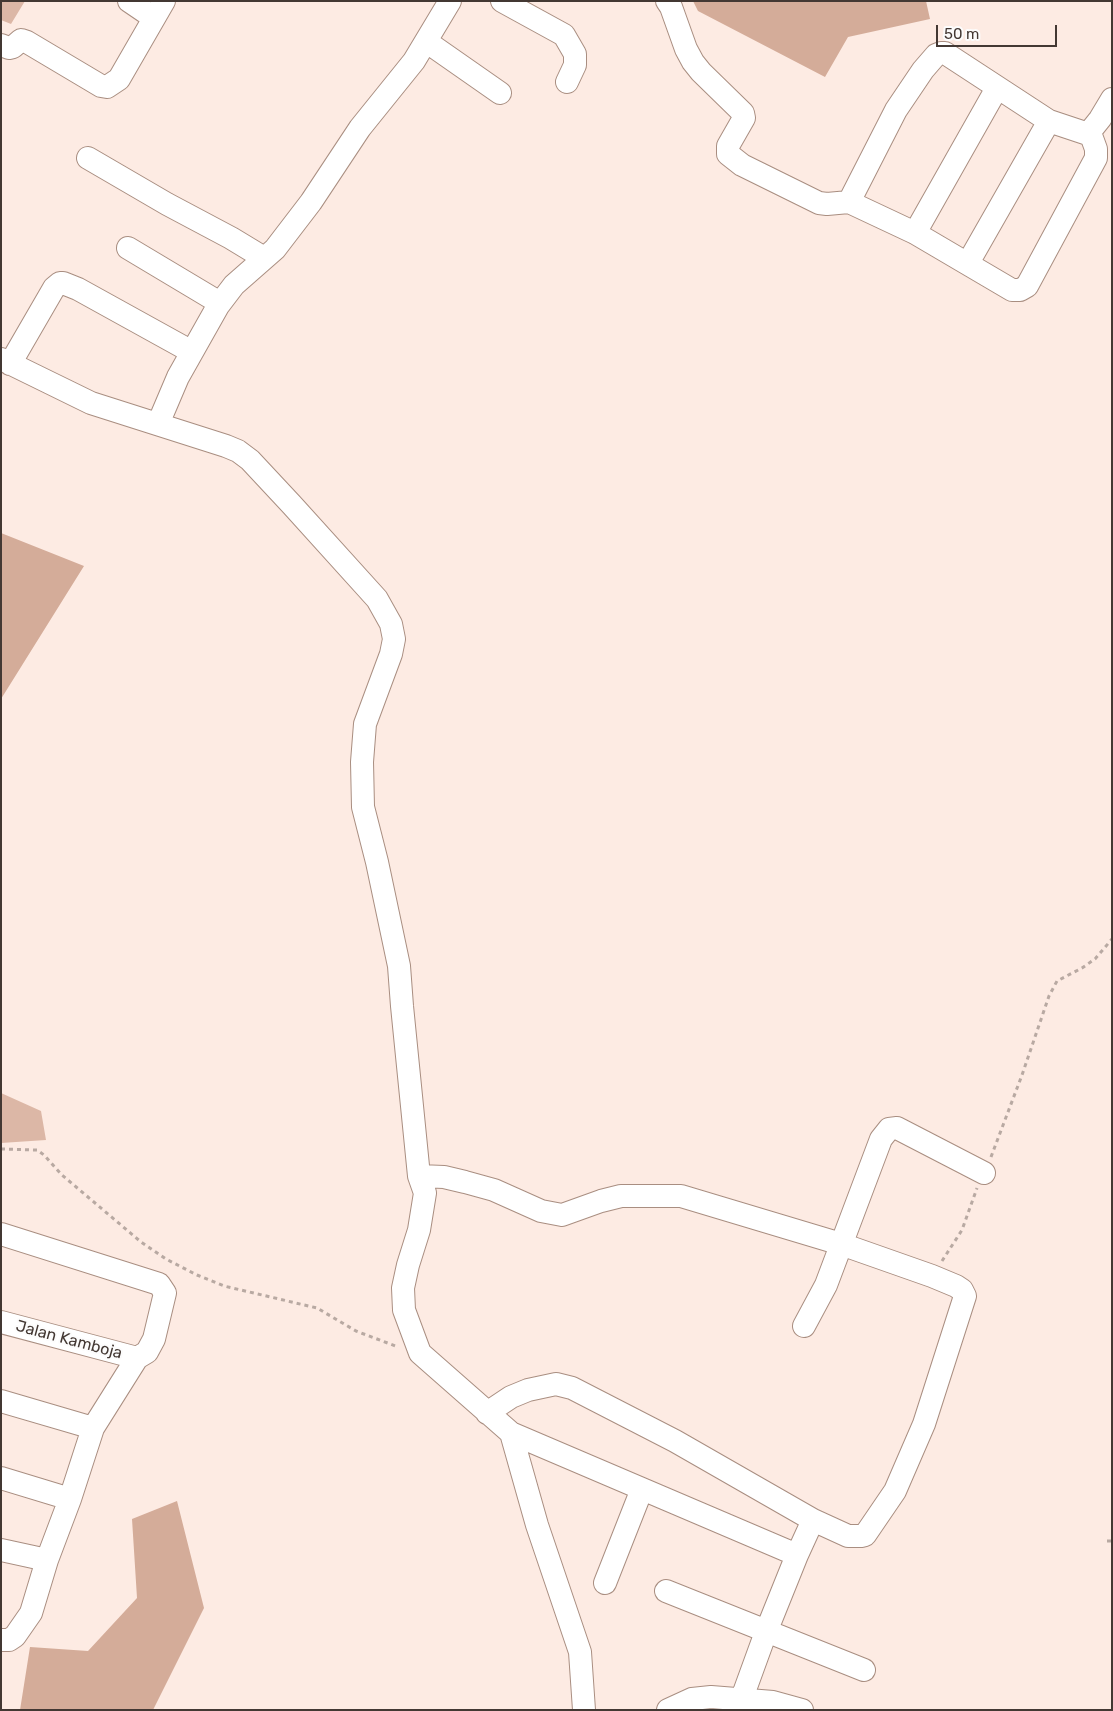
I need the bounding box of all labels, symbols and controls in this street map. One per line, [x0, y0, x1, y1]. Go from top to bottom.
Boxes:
scale bar [938, 15, 1059, 47]
text: 50 m [944, 25, 979, 43]
street label: Jalan Kamboja [14, 1317, 124, 1363]

